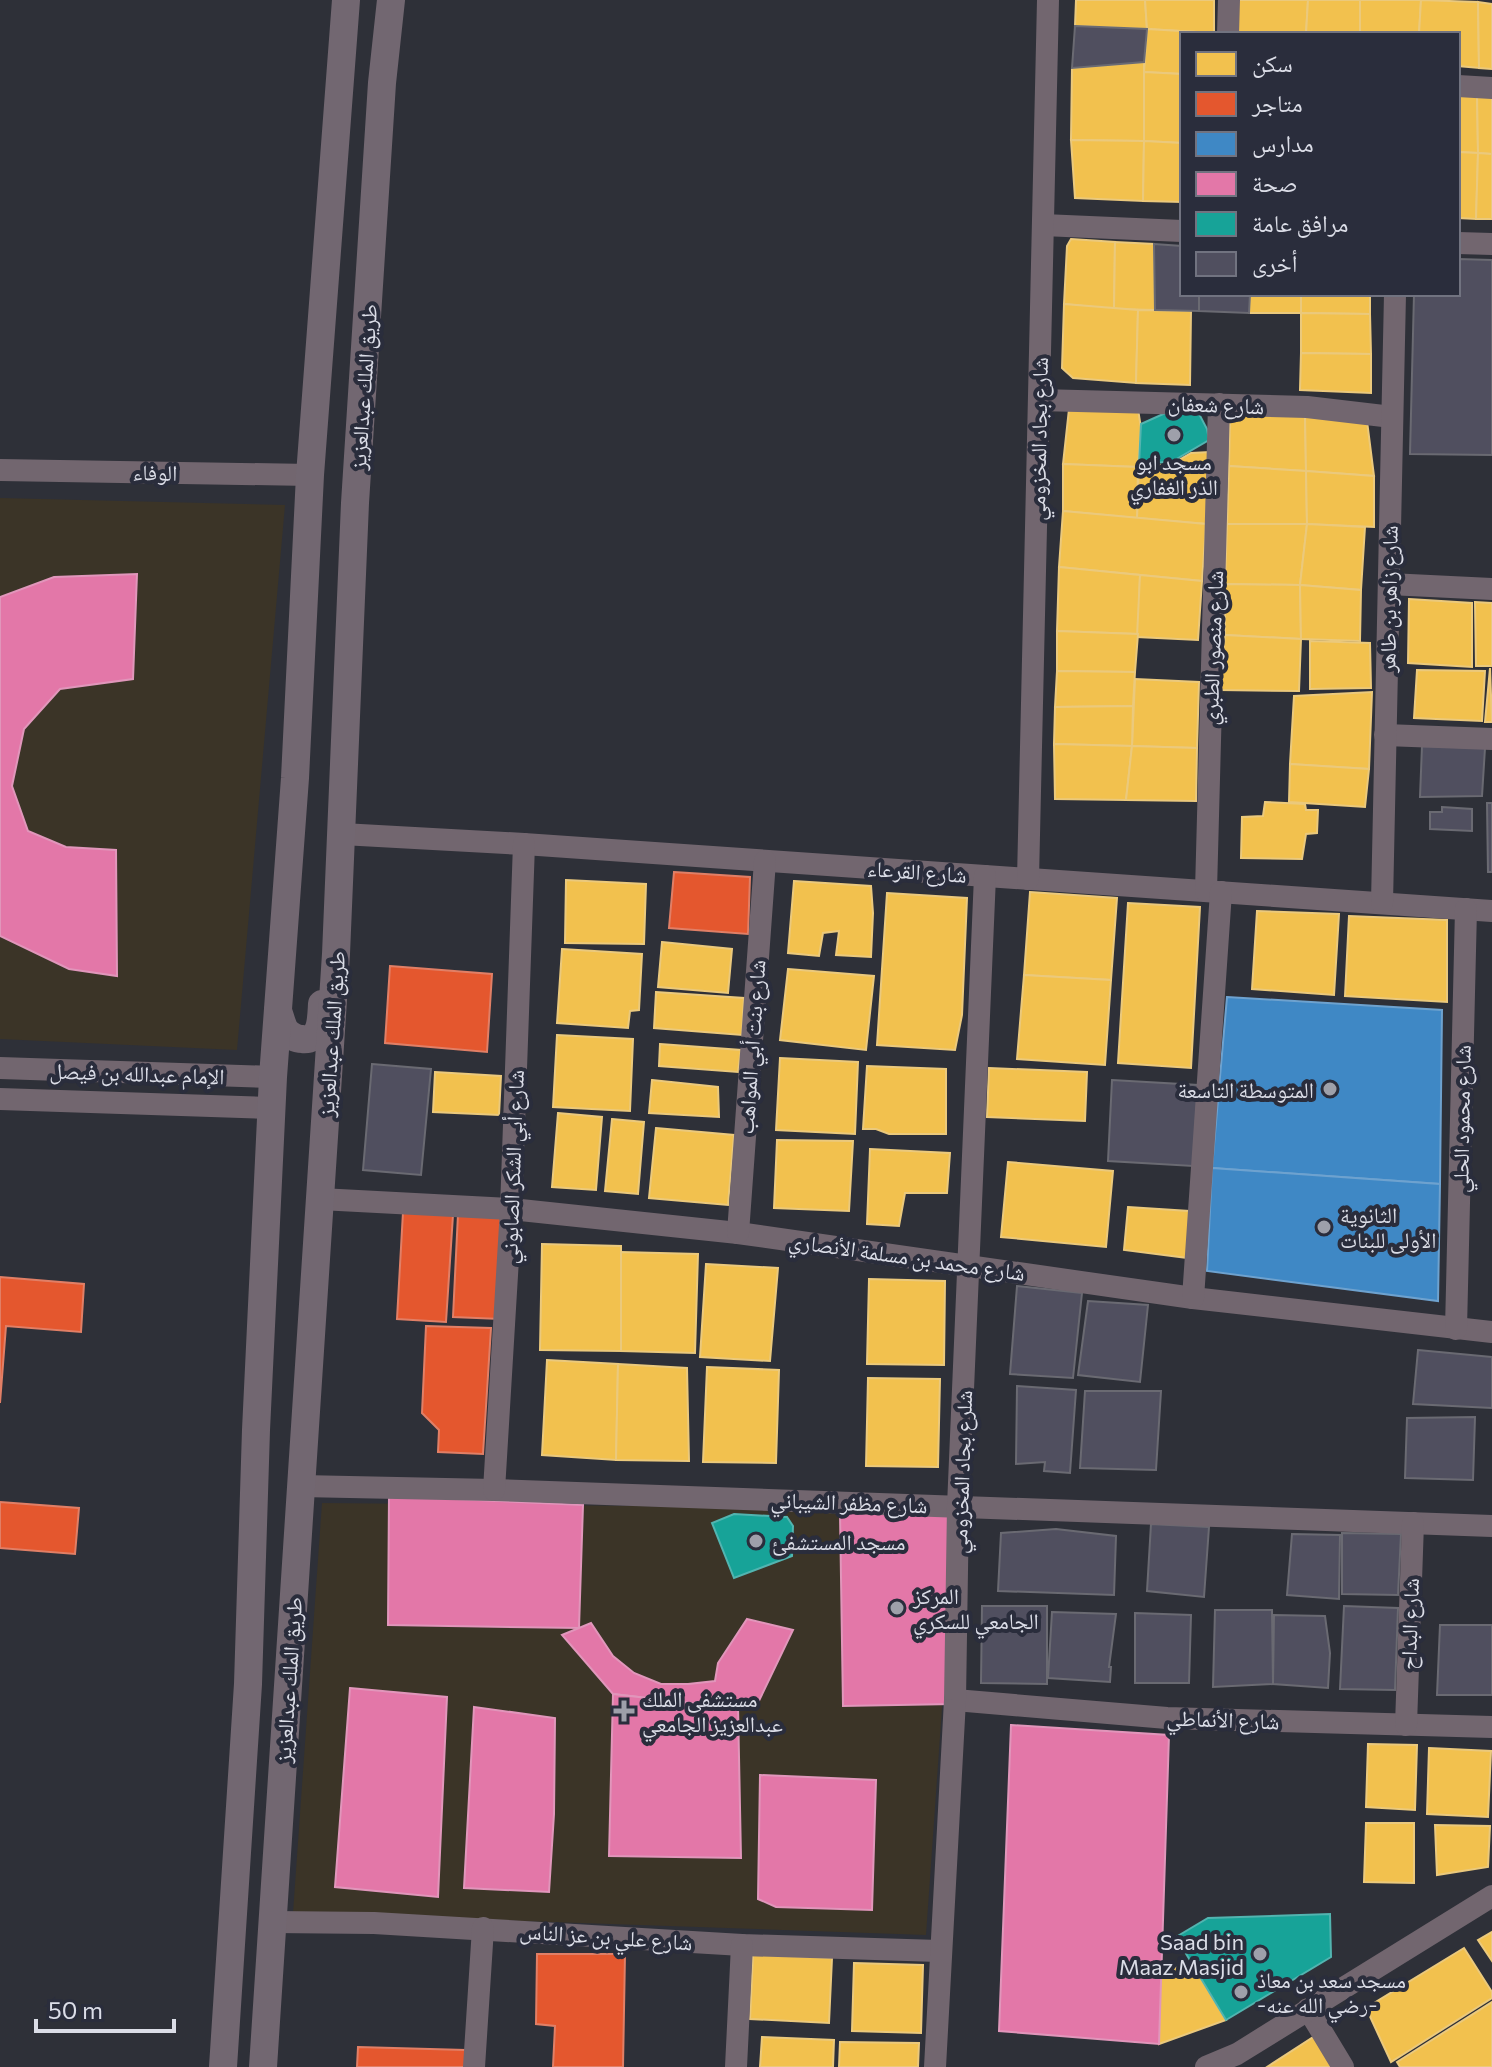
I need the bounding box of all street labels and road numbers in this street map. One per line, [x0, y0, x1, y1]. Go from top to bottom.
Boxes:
street label: طريق الملك عبدالعزيز [344, 303, 383, 472]
street label: شارع بجاد المخزومي [1023, 357, 1058, 521]
street label: شارع شعفان [1167, 389, 1265, 420]
street label: الوفاء [132, 458, 178, 486]
street label: شارع زاهر بن طاهر [1373, 525, 1404, 674]
street label: شارع منصور الطبري [1196, 570, 1233, 726]
street label: شارع القرعاء [866, 854, 968, 889]
street label: طريق الملك عبدالعزيز [312, 950, 351, 1119]
street label: شارع بنت أبي المواهب [731, 959, 775, 1136]
street label: شارع محمود الحلي [1446, 1045, 1480, 1194]
street label: الإمام عبدالله بن فيصل [49, 1056, 225, 1092]
street label: شارع أبي الشكر الصابوني [495, 1069, 533, 1265]
street label: شارع محمد بن مسلمة الأنصاري [786, 1226, 1027, 1290]
street label: شلرع بجاد المخزومي [945, 1390, 982, 1554]
street label: شارع مظفر الشيباني [770, 1486, 928, 1523]
street label: شارع البداح [1394, 1578, 1425, 1670]
street label: طريق الملك عبدالعزيز [269, 1596, 308, 1765]
street label: شارع الأنماطي [1166, 1704, 1280, 1739]
street label: شارع علي بن عز الناس [518, 1916, 693, 1960]

